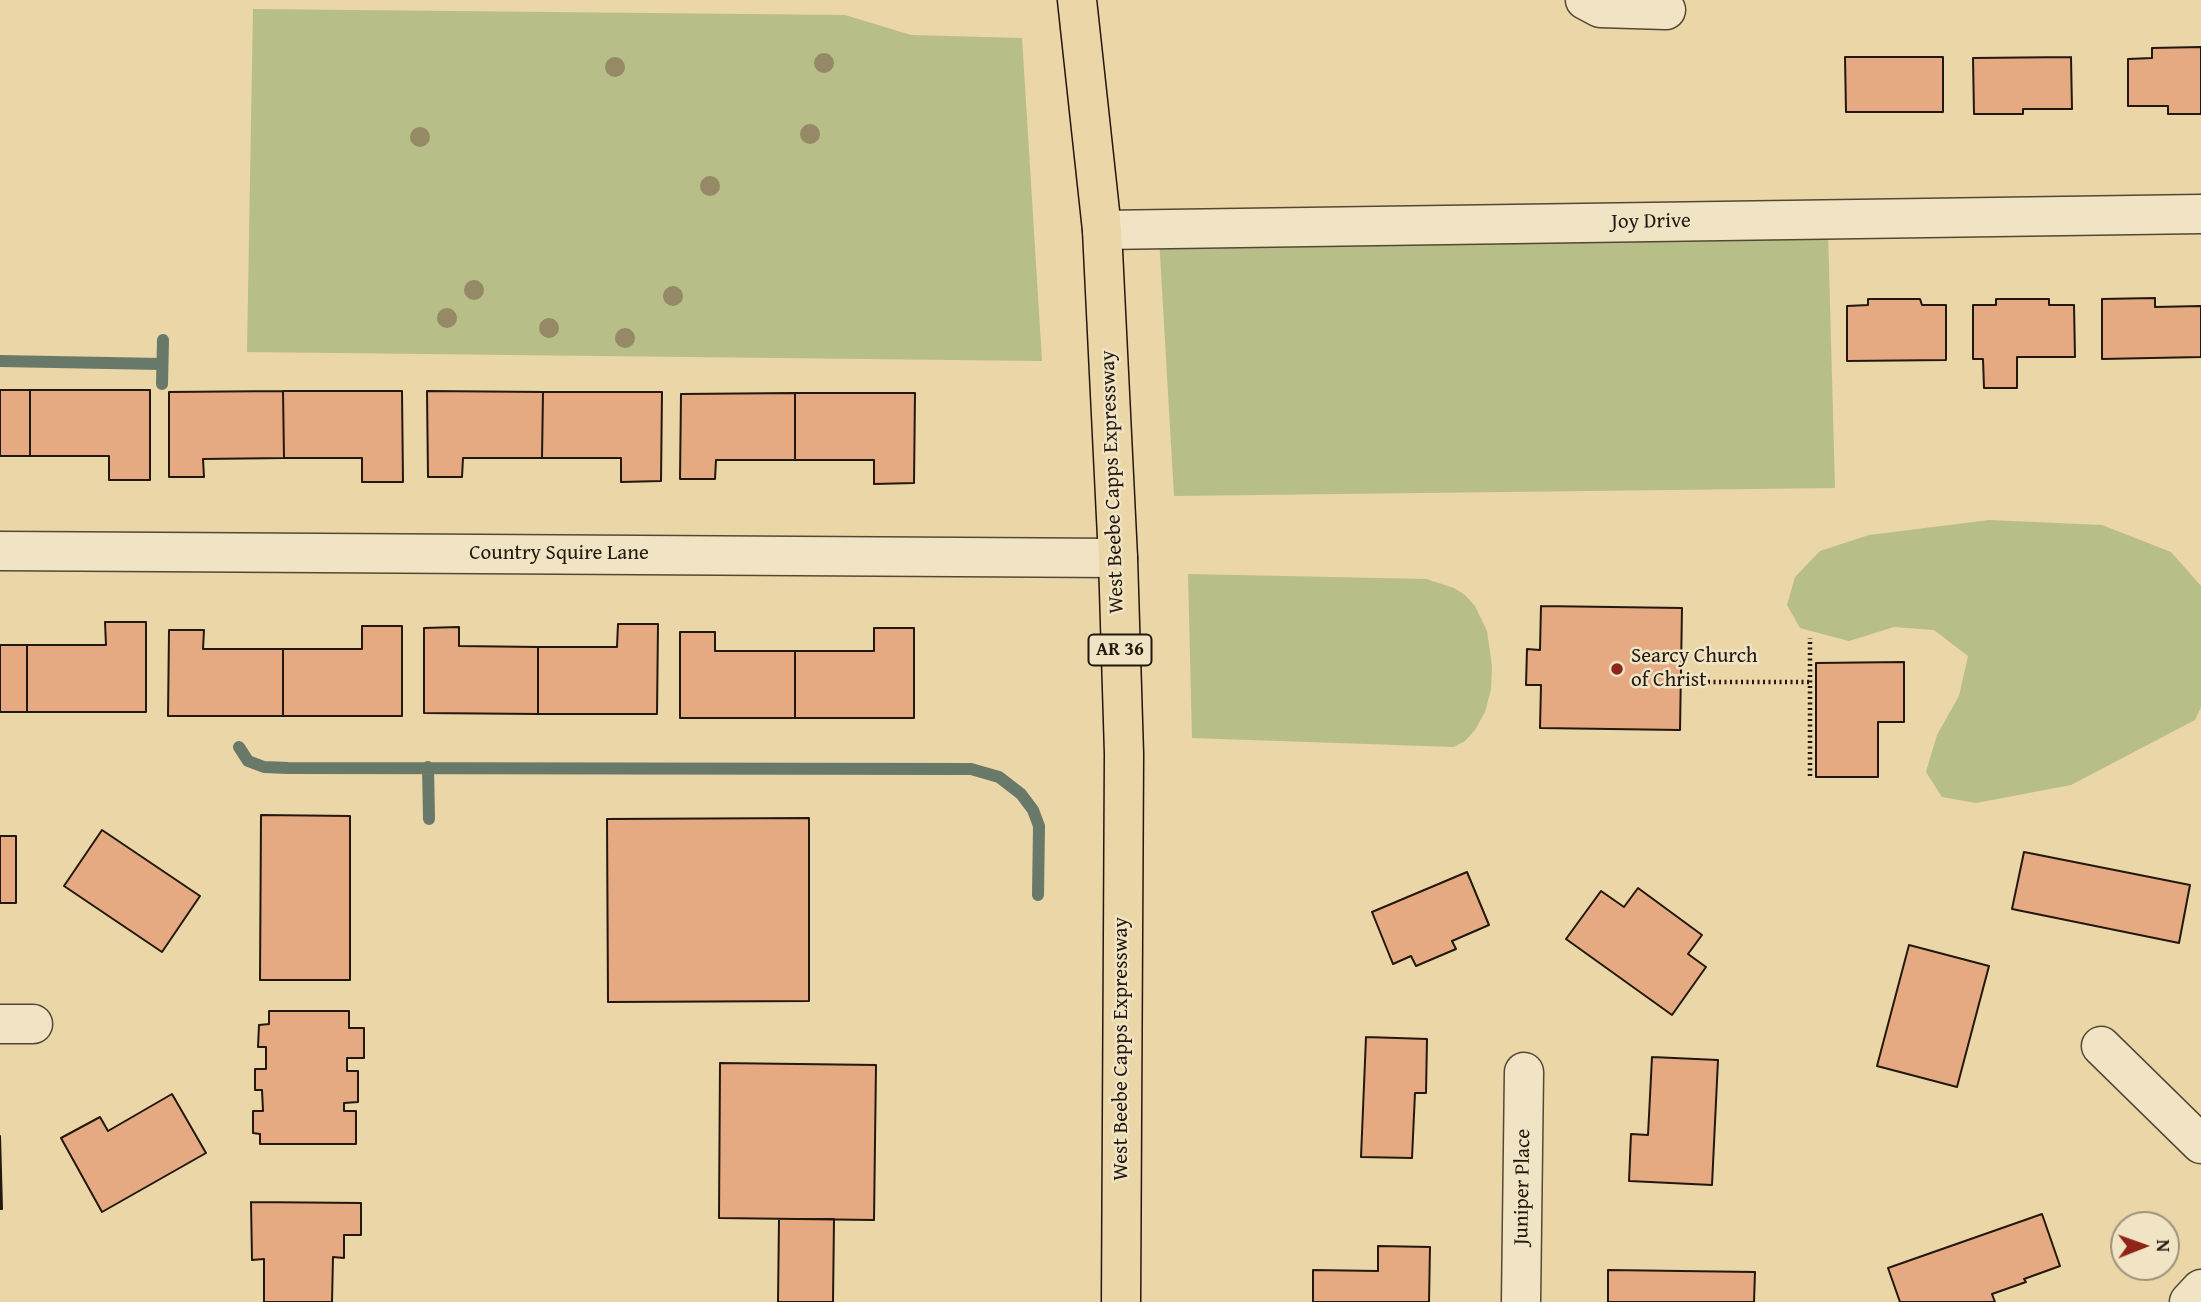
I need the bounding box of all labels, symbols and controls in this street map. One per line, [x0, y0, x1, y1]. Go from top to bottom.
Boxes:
street label: Joy Drive [1611, 209, 1691, 235]
street label: West Beebe Capps Expressway [1096, 350, 1130, 614]
street label: Country Squire Lane [469, 541, 649, 567]
road number: AR 36 [1088, 635, 1152, 666]
place label: Searcy Church of Christ [1631, 644, 1757, 694]
marker: Searcy Church of Christ [1609, 661, 1625, 677]
street label: West Beebe Capps Expressway [1109, 917, 1135, 1181]
street label: Juniper Place [1509, 1129, 1537, 1245]
north arrow [2110, 1211, 2180, 1281]
text: N [2150, 1239, 2178, 1252]

